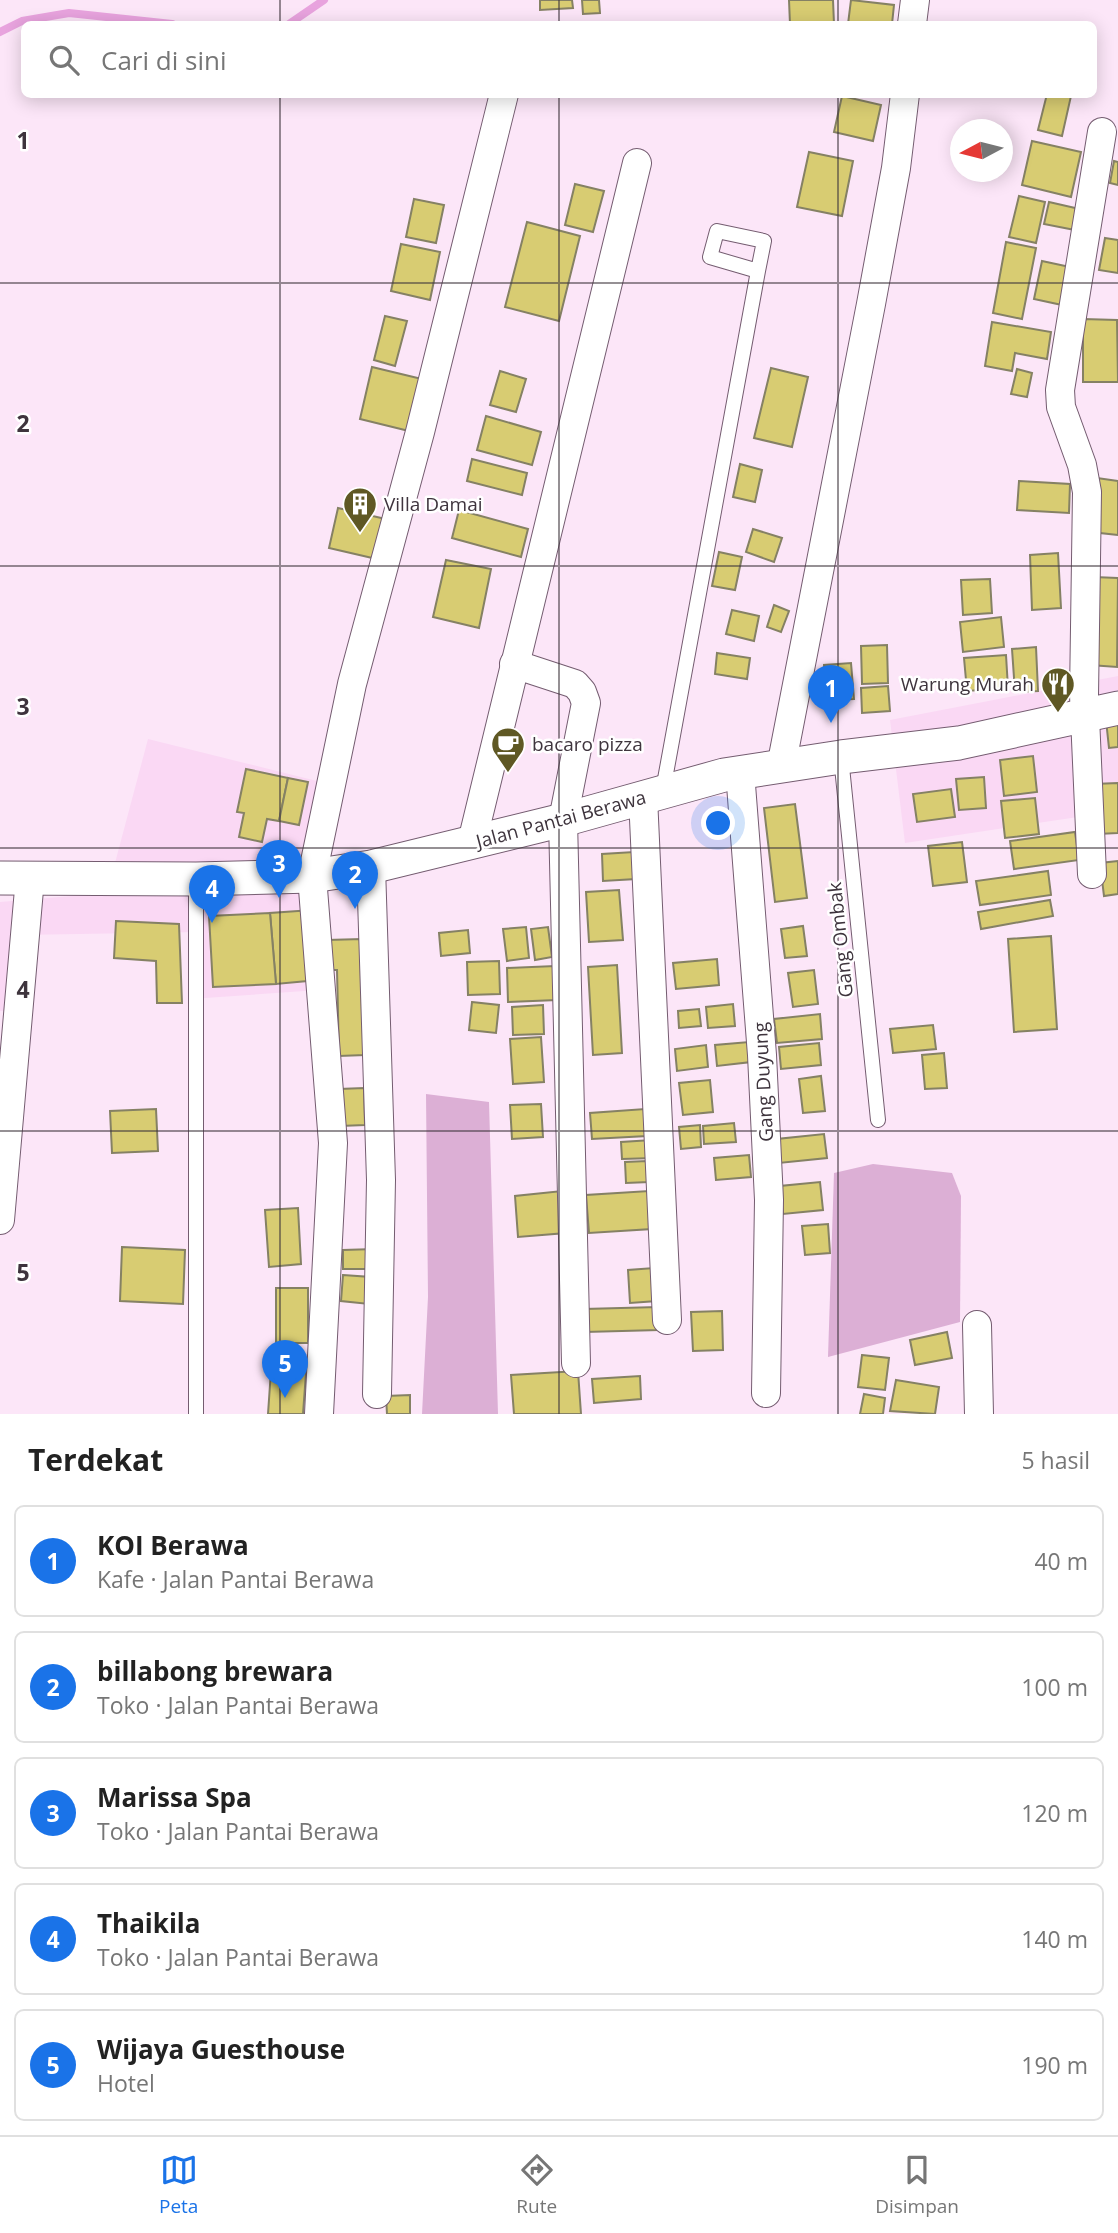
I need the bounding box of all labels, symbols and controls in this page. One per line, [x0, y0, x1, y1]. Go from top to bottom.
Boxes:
search box [21, 21, 1097, 98]
icon: search [45, 41, 83, 79]
text: Cari di sini [101, 42, 226, 78]
north arrow [950, 119, 1013, 182]
text: 1 [16, 124, 30, 156]
text: 2 [16, 407, 30, 439]
building icon: Villa Damai [341, 485, 379, 534]
place label: Villa Damai [384, 491, 483, 517]
pin: 1 [808, 665, 854, 723]
restaurant icon: Warung Murah [1039, 665, 1077, 714]
place label: Warung Murah [901, 671, 1034, 697]
text: 3 [16, 690, 30, 722]
cafe icon: bacaro pizza [489, 725, 527, 774]
place label: bacaro pizza [532, 731, 643, 757]
street label: Jalan Pantai Berawa [471, 784, 649, 855]
your location [701, 806, 735, 840]
pin: 3 [256, 840, 302, 898]
pin: 2 [332, 851, 378, 909]
pin: 4 [189, 865, 235, 923]
street label: Gang Ombak [821, 881, 859, 999]
text: 4 [16, 973, 30, 1005]
street label: Gang Duyung [747, 1021, 779, 1143]
text: 5 [16, 1256, 30, 1288]
pin: 5 [262, 1340, 308, 1398]
text: Terdekat [28, 1439, 163, 1480]
text: 5 hasil [1021, 1444, 1090, 1476]
text: KOI Berawa [97, 1527, 249, 1563]
text: 1 [46, 1545, 60, 1577]
text: 40 m [1034, 1545, 1088, 1577]
text: Kafe · Jalan Pantai Berawa [97, 1563, 374, 1595]
text: billabong brewara [97, 1653, 333, 1689]
text: 2 [46, 1671, 60, 1703]
text: 100 m [1021, 1671, 1088, 1703]
text: Toko · Jalan Pantai Berawa [97, 1689, 379, 1721]
text: Marissa Spa [97, 1779, 252, 1815]
text: 3 [46, 1797, 60, 1829]
text: 120 m [1021, 1797, 1088, 1829]
text: Toko · Jalan Pantai Berawa [97, 1815, 379, 1847]
text: Thaikila [97, 1905, 200, 1941]
text: 4 [46, 1923, 60, 1955]
text: 140 m [1021, 1923, 1088, 1955]
text: Toko · Jalan Pantai Berawa [97, 1941, 379, 1973]
text: Wijaya Guesthouse [97, 2031, 345, 2067]
text: 5 [46, 2049, 60, 2081]
text: 190 m [1021, 2049, 1088, 2081]
text: Hotel [97, 2067, 155, 2099]
tab: Peta [159, 2151, 198, 2219]
tab: Rute [516, 2151, 557, 2219]
tab: Disimpan [875, 2151, 959, 2219]

